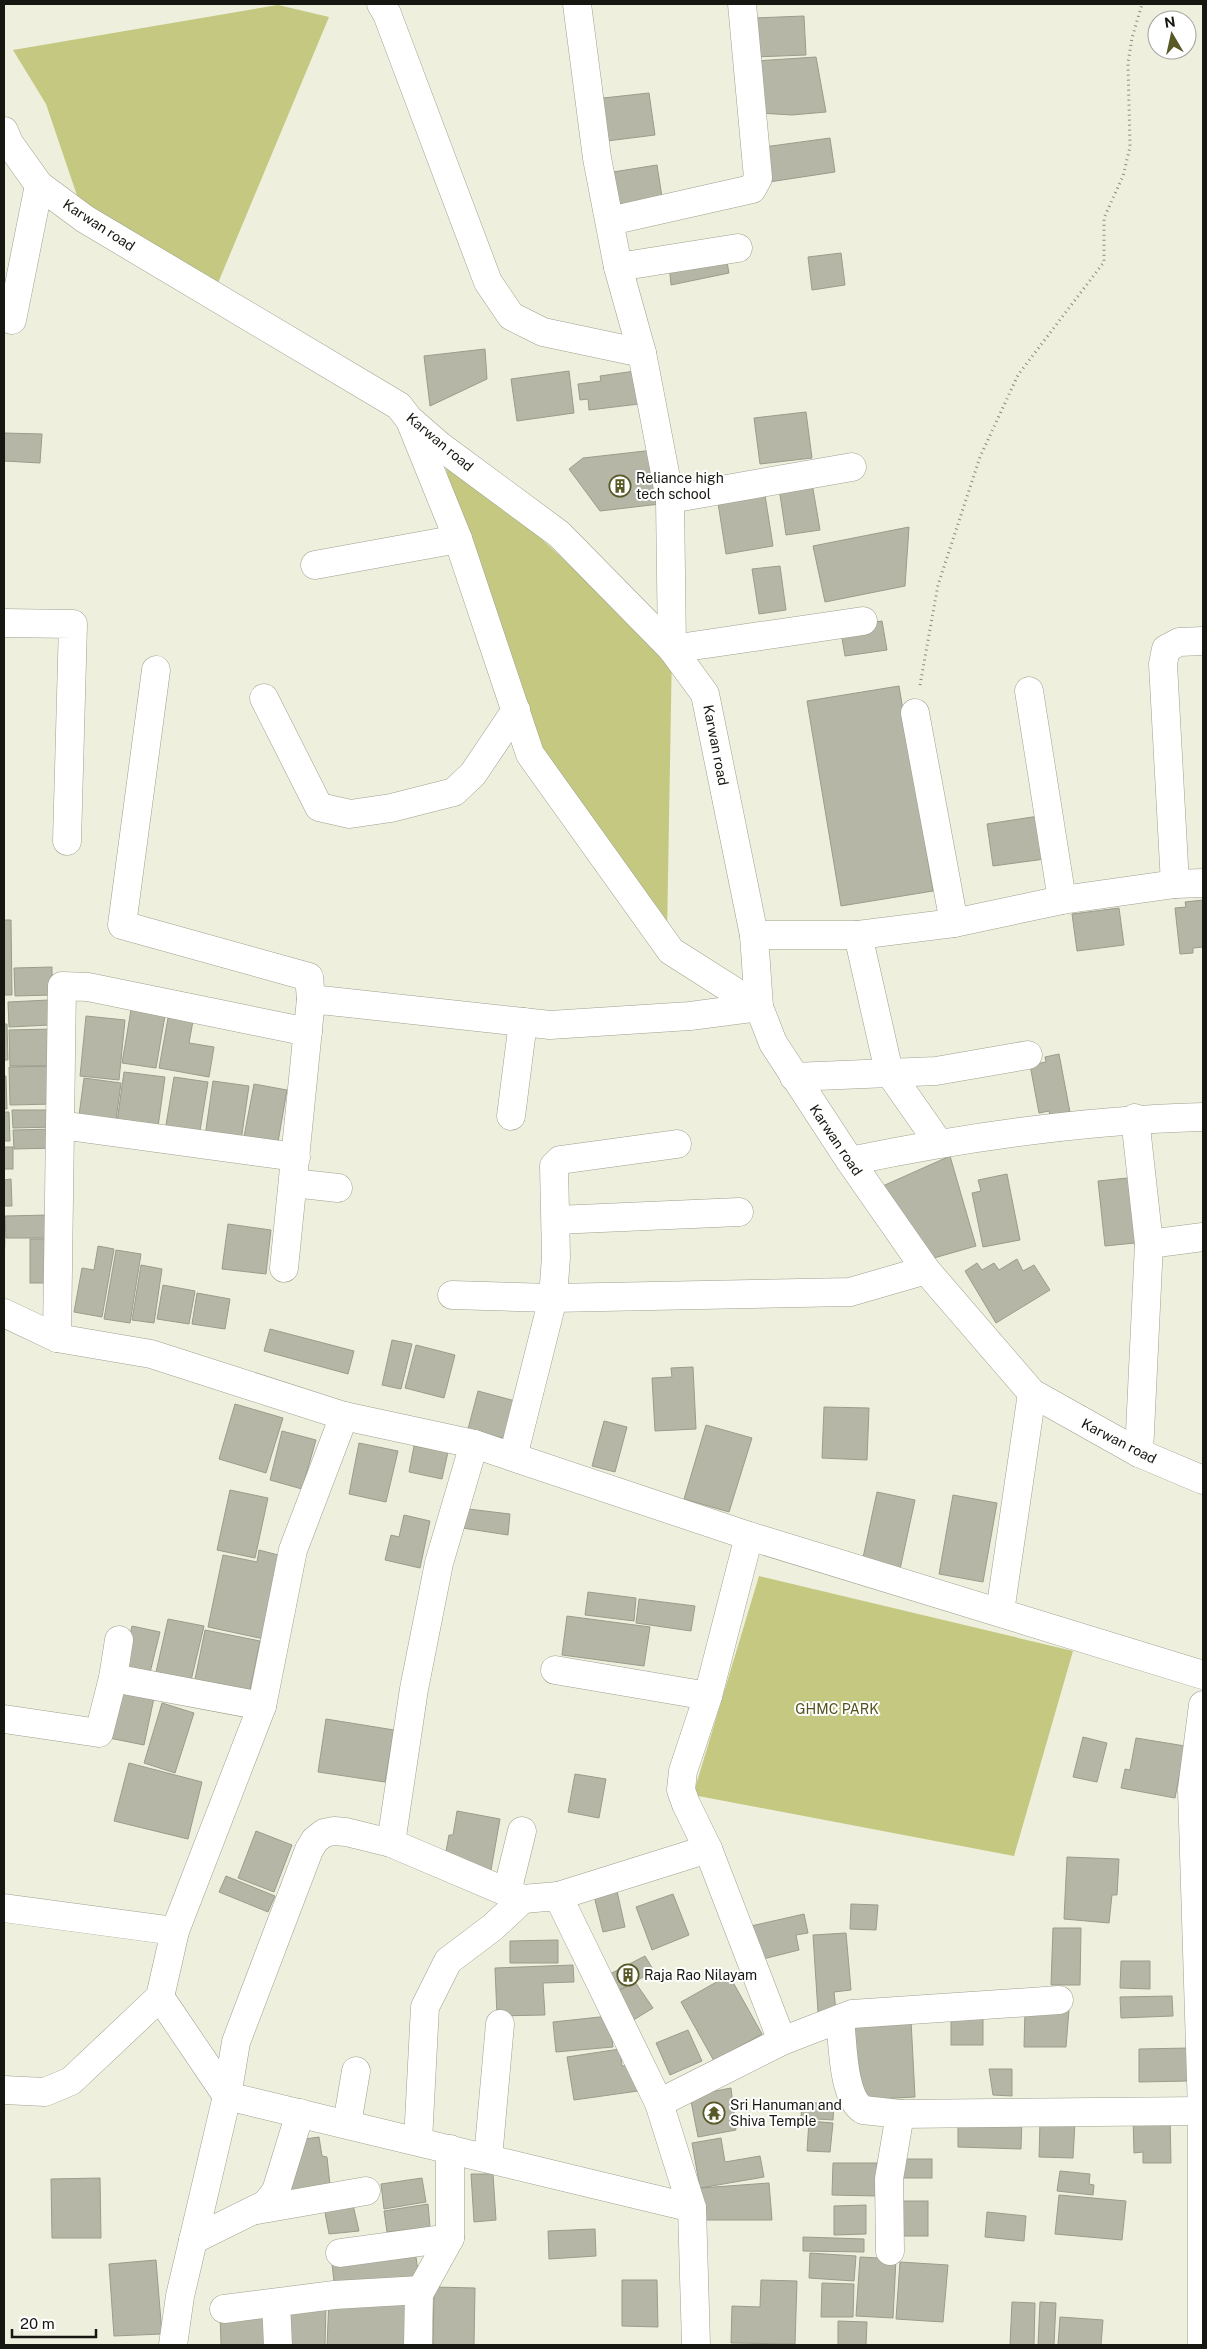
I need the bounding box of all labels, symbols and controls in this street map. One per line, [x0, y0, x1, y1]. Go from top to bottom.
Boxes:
north arrow [1147, 10, 1197, 60]
text: N [1163, 13, 1177, 31]
street label: Karwan road [60, 196, 138, 254]
street label: Karwan road [403, 409, 477, 475]
place label: Reliance high tech school [636, 470, 724, 502]
building icon: Reliance high tech school [608, 474, 632, 498]
street label: Karwan road [700, 703, 732, 787]
street label: Karwan road [806, 1101, 866, 1179]
street label: Karwan road [1079, 1415, 1159, 1467]
park label: GHMC PARK [795, 1701, 879, 1717]
building icon: Raja Rao Nilayam [616, 1963, 640, 1987]
place label: Raja Rao Nilayam [644, 1967, 757, 1983]
place label: Sri Hanuman and Shiva Temple [730, 2097, 842, 2129]
temple icon: Sri Hanuman and Shiva Temple [702, 2101, 726, 2125]
scale bar [12, 2306, 96, 2338]
text: 20 m [20, 2315, 55, 2332]

